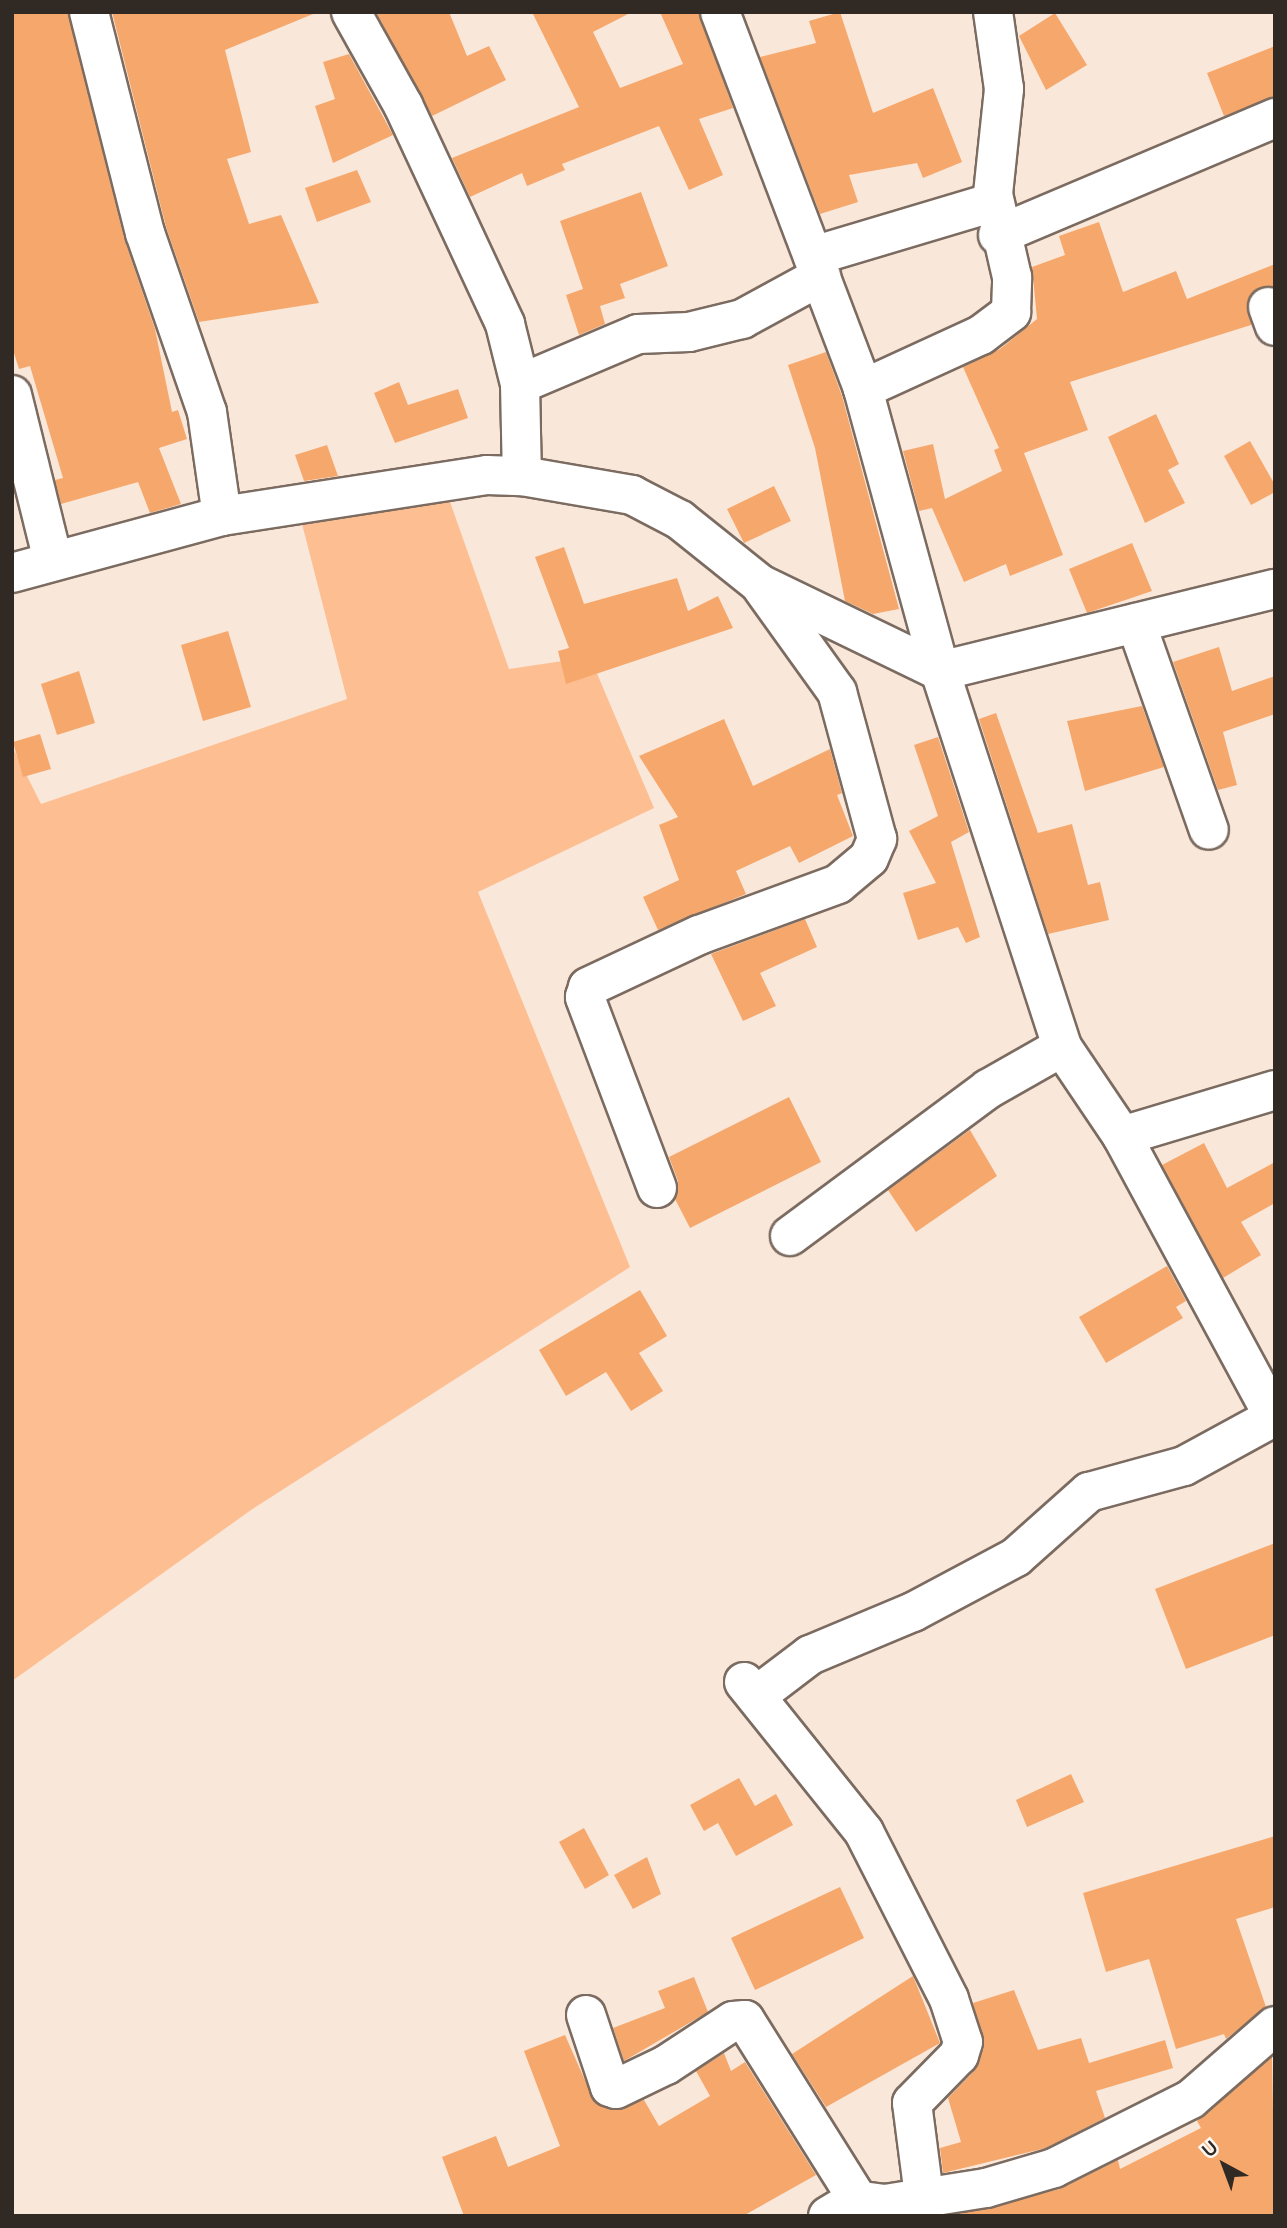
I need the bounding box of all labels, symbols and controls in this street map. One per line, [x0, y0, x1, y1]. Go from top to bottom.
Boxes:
north arrow [1189, 2130, 1259, 2200]
text: U [1197, 2136, 1223, 2162]

